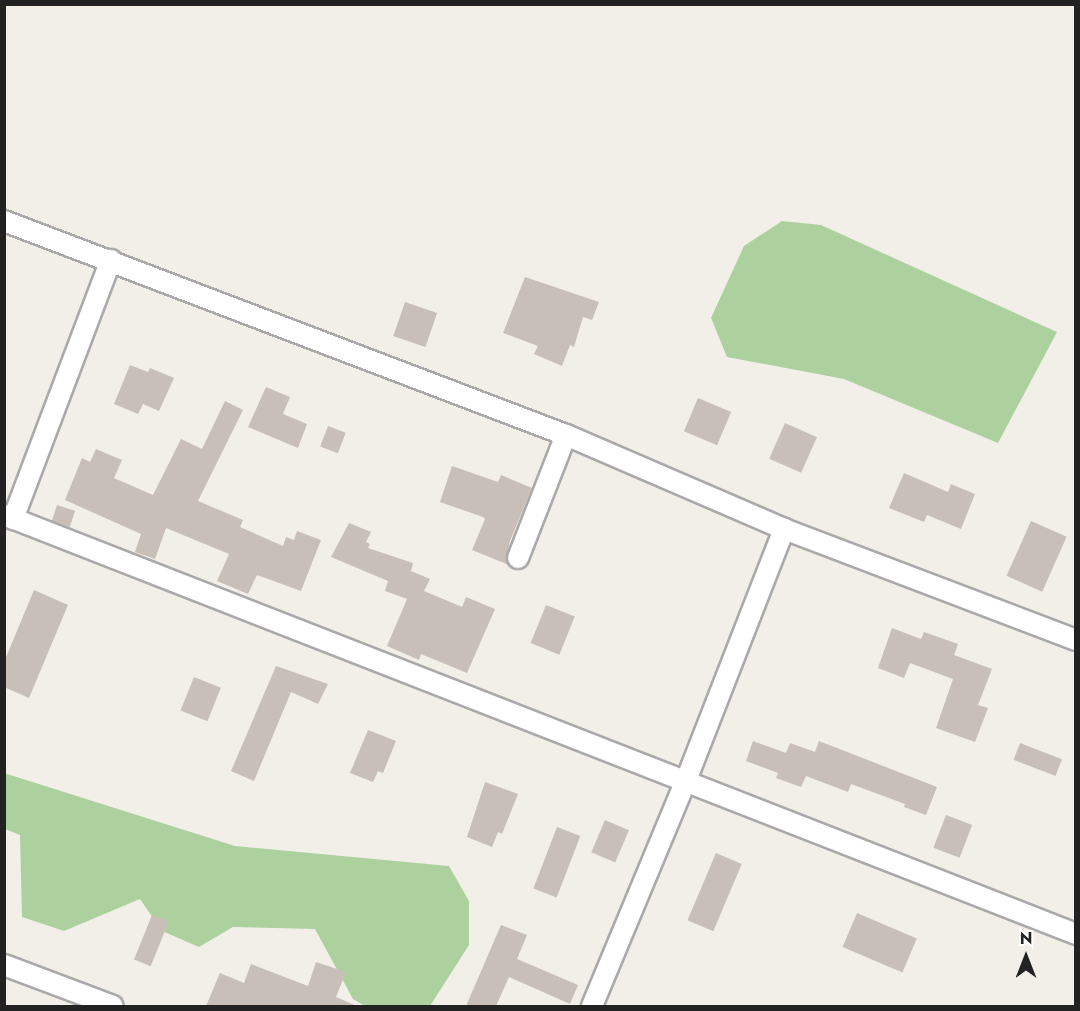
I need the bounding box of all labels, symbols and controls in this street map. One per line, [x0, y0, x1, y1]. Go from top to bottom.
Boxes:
north arrow [996, 927, 1056, 987]
text: N [1020, 927, 1032, 950]

